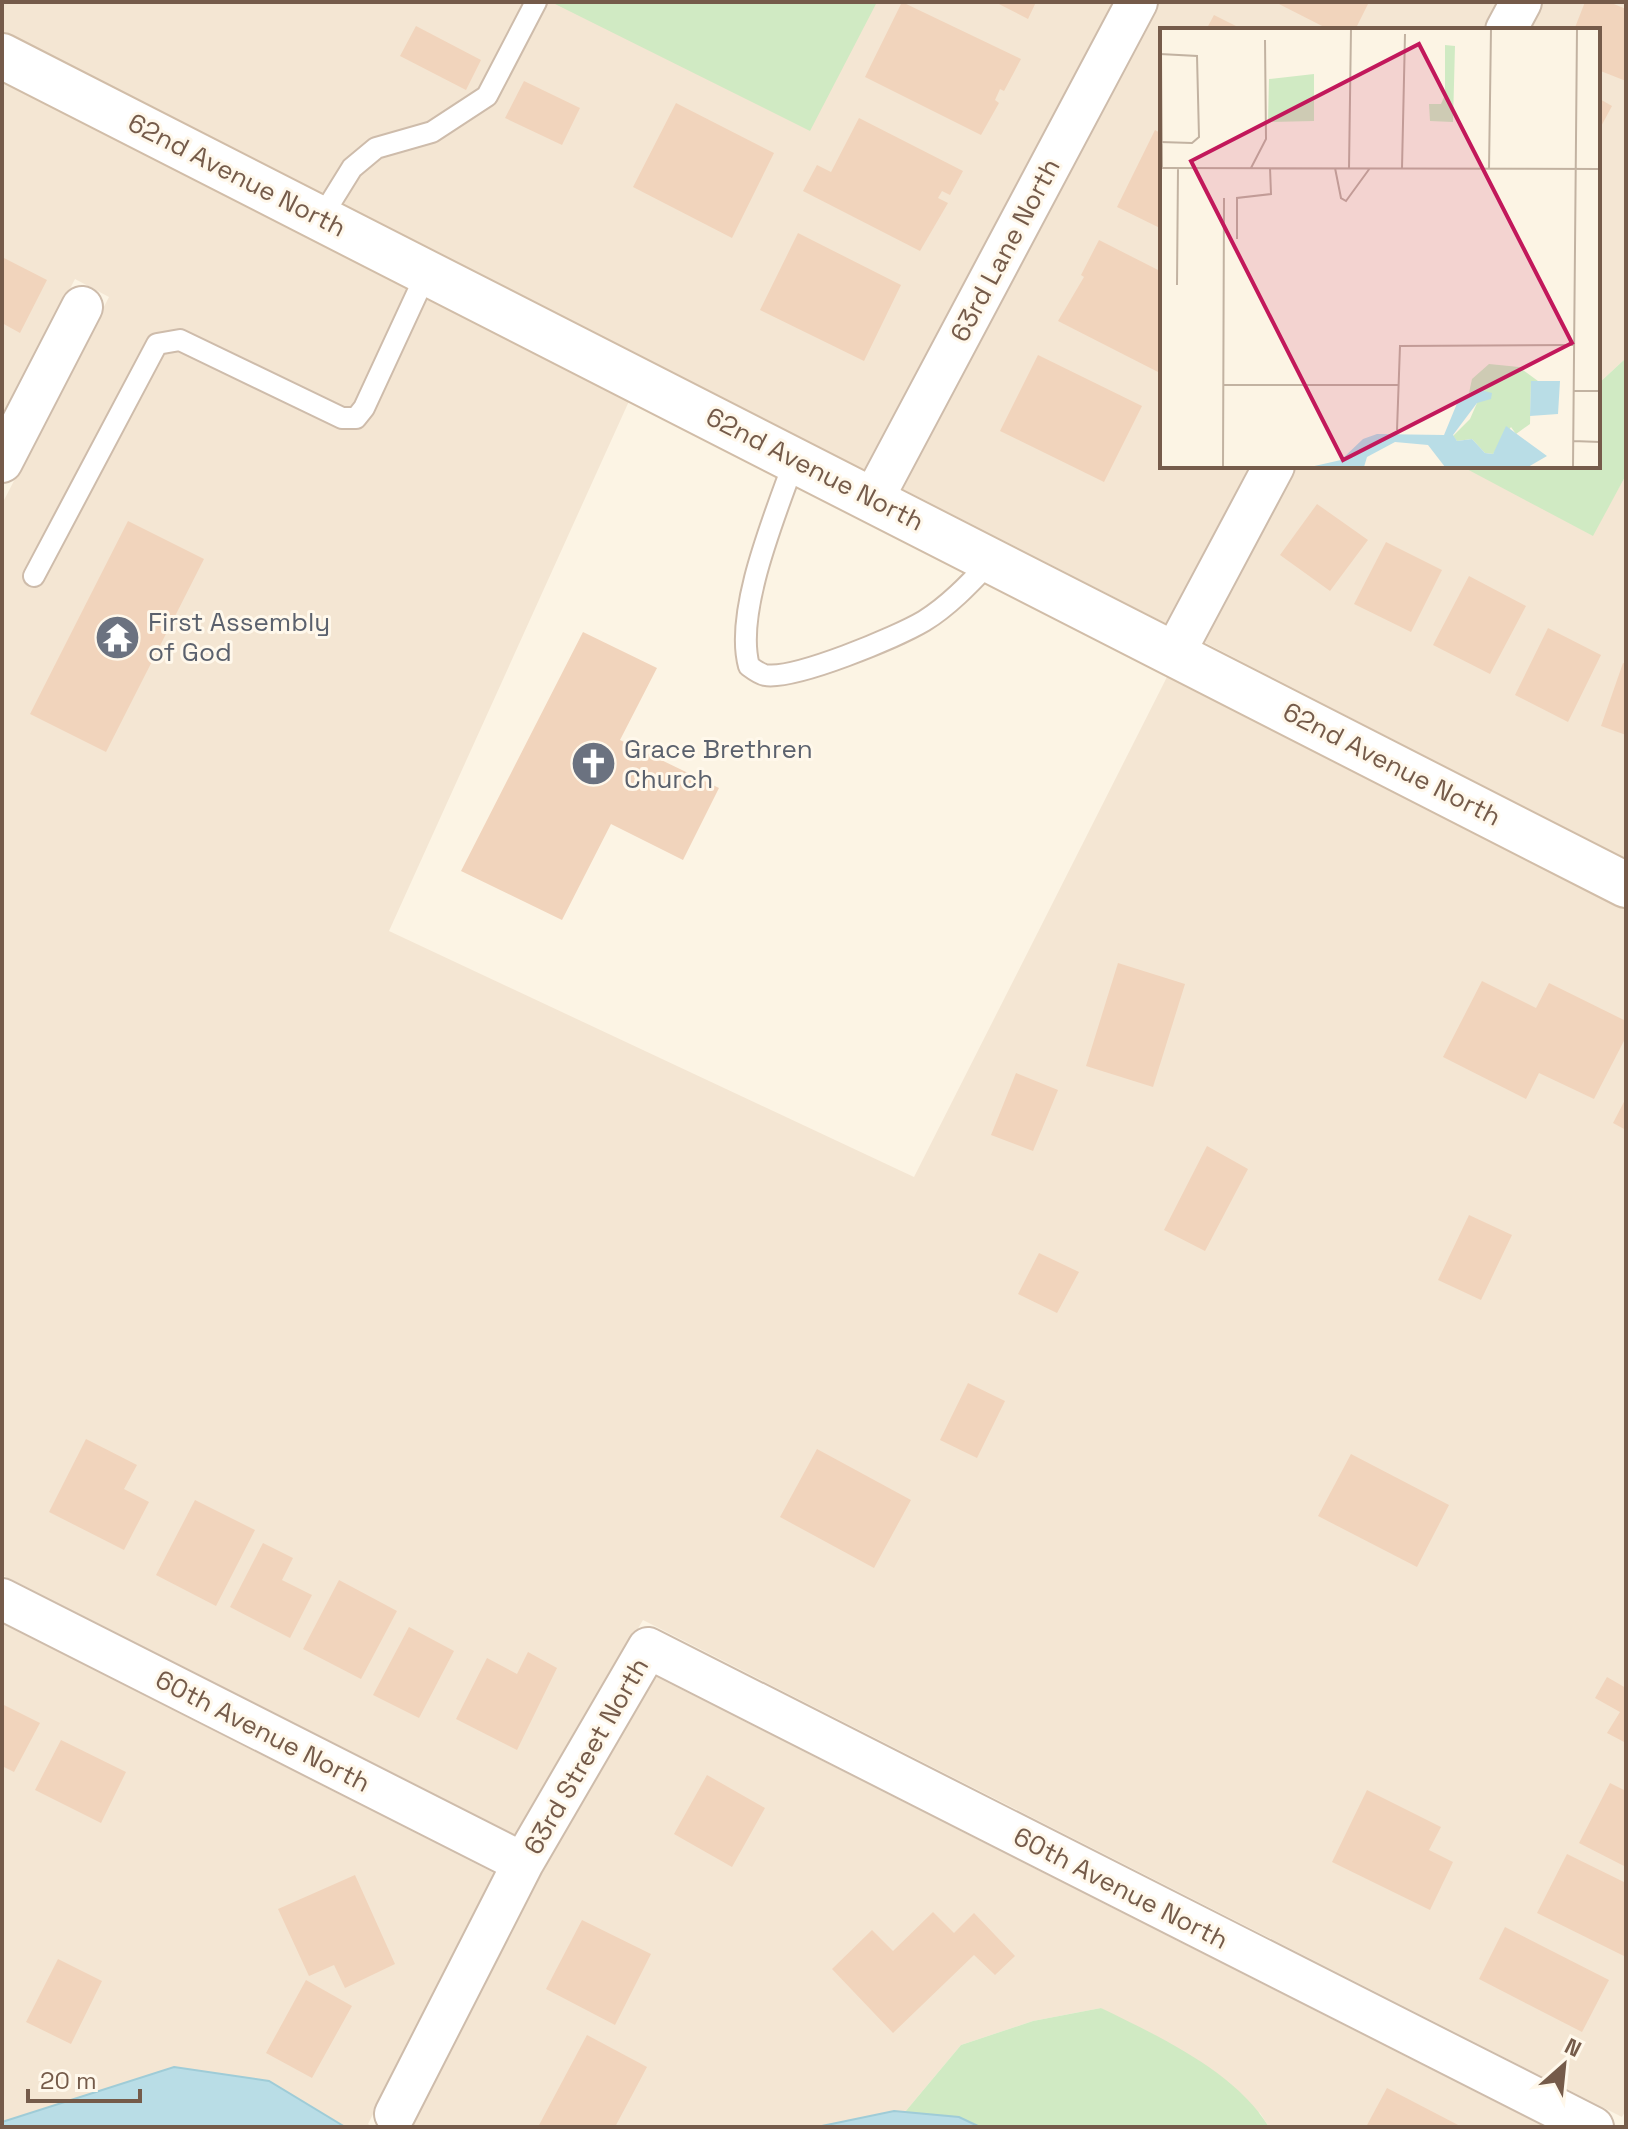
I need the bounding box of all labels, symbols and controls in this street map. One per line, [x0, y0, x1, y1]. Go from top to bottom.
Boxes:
inset map [1160, 28, 1600, 468]
street label: 62nd Avenue North [122, 105, 352, 245]
street label: 63rd Lane North [942, 153, 1068, 347]
street label: 62nd Avenue North [700, 399, 930, 539]
place label: First Assembly of God [148, 605, 330, 669]
temple icon: First Assembly of God [93, 613, 141, 661]
street label: 62nd Avenue North [1277, 694, 1507, 834]
place label: Grace Brethren Church [624, 732, 813, 796]
church icon: Grace Brethren Church [569, 740, 617, 788]
street label: 63rd Street North [516, 1652, 656, 1860]
street label: 60th Avenue North [150, 1662, 376, 1800]
street label: 60th Avenue North [1008, 1819, 1234, 1957]
north arrow [1524, 2025, 1604, 2105]
text: N [1560, 2031, 1586, 2063]
scale bar [28, 2053, 140, 2103]
text: 20 m [40, 2065, 97, 2096]

